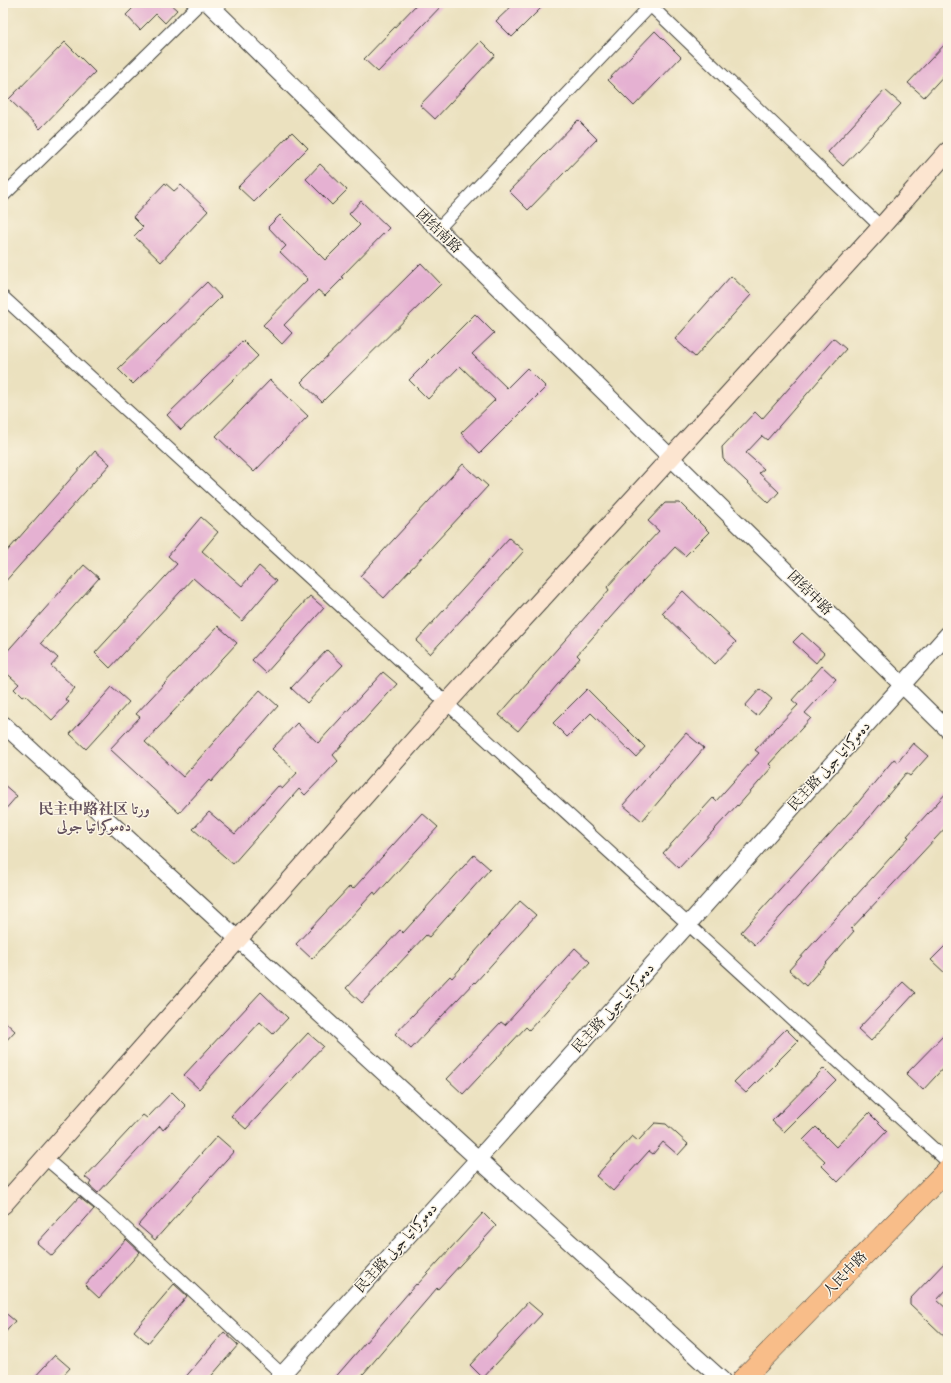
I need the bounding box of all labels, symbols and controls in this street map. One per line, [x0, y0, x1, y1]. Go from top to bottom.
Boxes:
street label: 团结南路 [413, 205, 465, 257]
street label: 团结中路 [784, 567, 836, 619]
street label: 民主路 دەموكراتيا جولى [784, 718, 874, 814]
district label: 民主中路社区 ورتا دەموكراتيا جولى [38, 800, 150, 836]
street label: 民主路 دەموكراتيا جولى [568, 960, 658, 1056]
street label: 民主路 دەموكراتيا جولى [351, 1200, 441, 1296]
street label: 人民中路 [819, 1248, 871, 1300]

